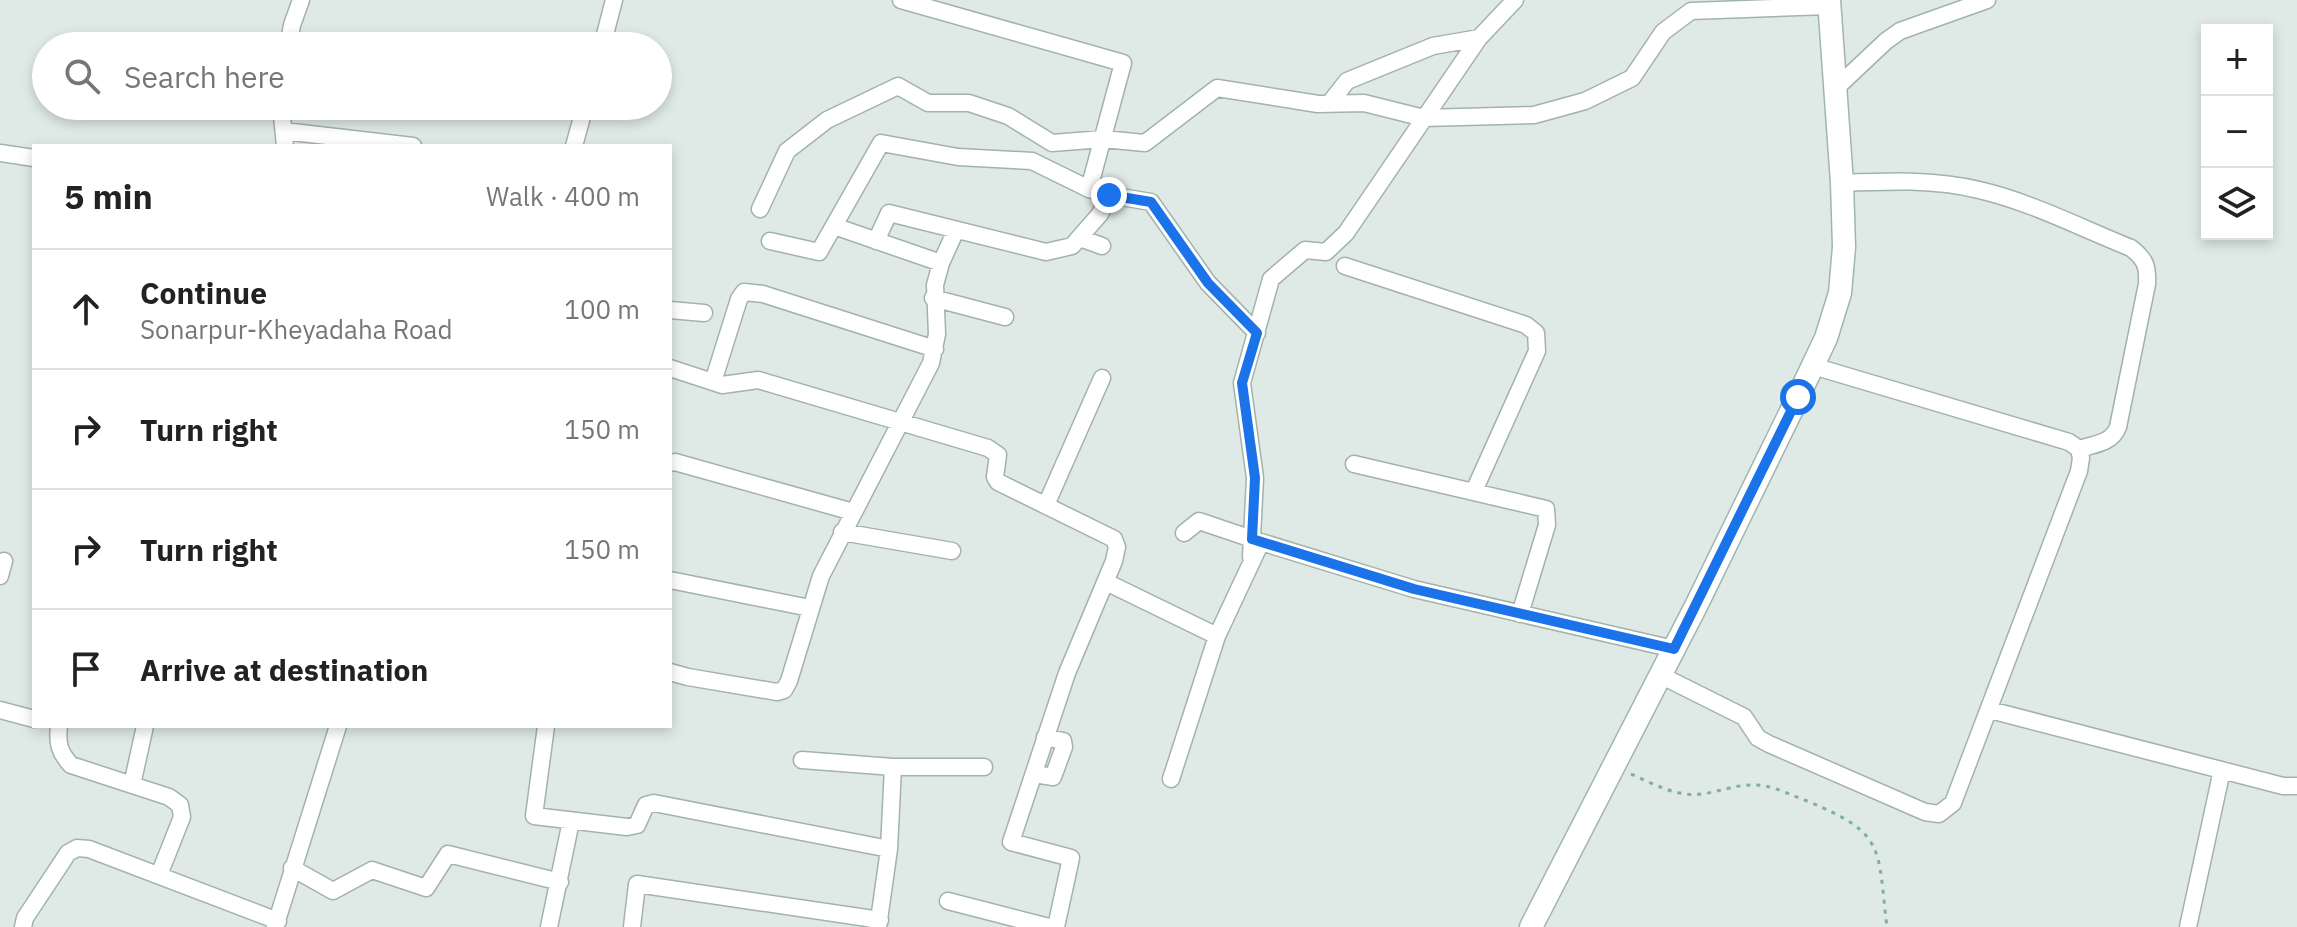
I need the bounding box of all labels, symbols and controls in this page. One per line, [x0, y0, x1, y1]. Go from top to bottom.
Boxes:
map controls [2201, 24, 2273, 240]
button: + [2201, 24, 2273, 96]
search box [32, 32, 672, 120]
icon: search [60, 54, 104, 98]
text: Search here [124, 57, 285, 96]
button: − [2201, 96, 2273, 168]
button: layers [2201, 168, 2273, 240]
text: 5 min [64, 174, 153, 218]
route end [1091, 177, 1127, 213]
text: Walk · 400 m [486, 179, 640, 213]
text: Continue [140, 273, 267, 312]
icon: ahead [64, 287, 108, 331]
text: 100 m [564, 292, 640, 326]
text: Sonarpur-Kheyadaha Road [140, 312, 453, 346]
route start [1780, 379, 1816, 415]
icon: right [64, 407, 108, 451]
text: Turn right [140, 410, 278, 449]
text: 150 m [564, 412, 640, 446]
icon: right [64, 527, 108, 571]
text: Turn right [140, 530, 278, 569]
text: 150 m [564, 532, 640, 566]
icon: arrive [64, 647, 108, 691]
text: Arrive at destination [140, 650, 428, 689]

